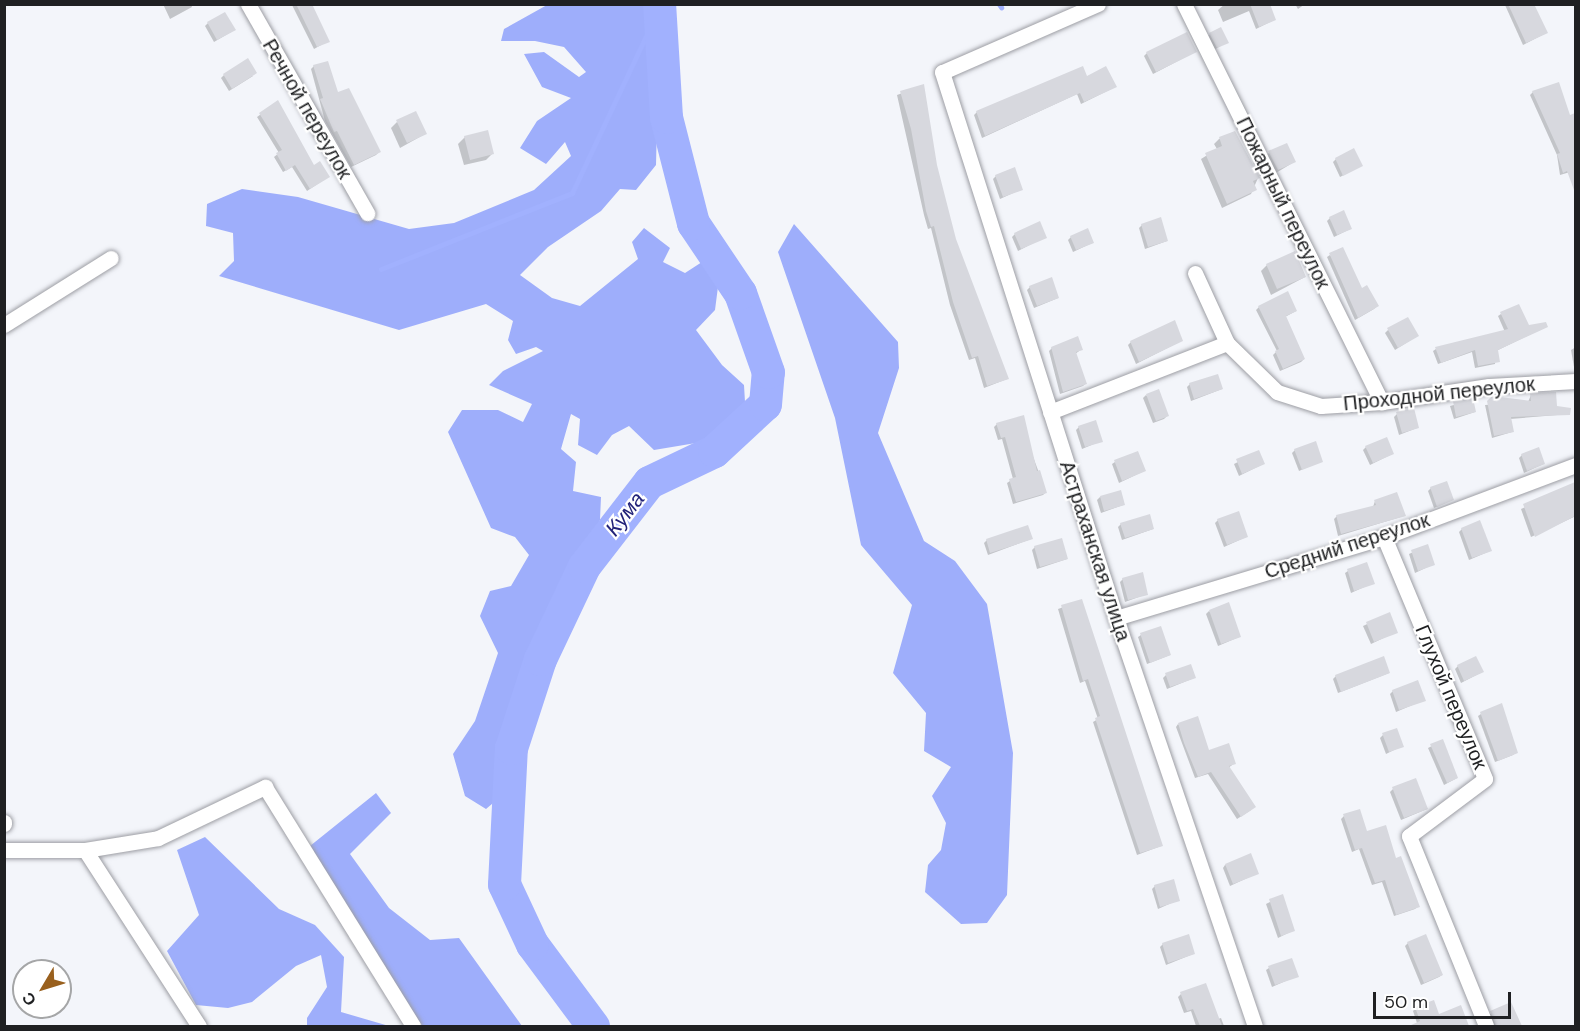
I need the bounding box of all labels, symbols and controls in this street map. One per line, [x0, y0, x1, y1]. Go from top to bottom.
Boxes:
street label: Речной переулок [257, 35, 357, 183]
street label: Пожарный переулок [1231, 113, 1335, 293]
street label: Проходной переулок [1342, 372, 1536, 416]
street label: Астраханская улица [1055, 458, 1135, 644]
water label: Кума [600, 487, 650, 541]
street label: Средний переулок [1262, 508, 1432, 584]
street label: Глухой переулок [1410, 621, 1492, 773]
north arrow [12, 959, 72, 1019]
scale bar [1376, 980, 1514, 1018]
text: С [17, 988, 41, 1010]
text: 50 m [1384, 990, 1428, 1014]

